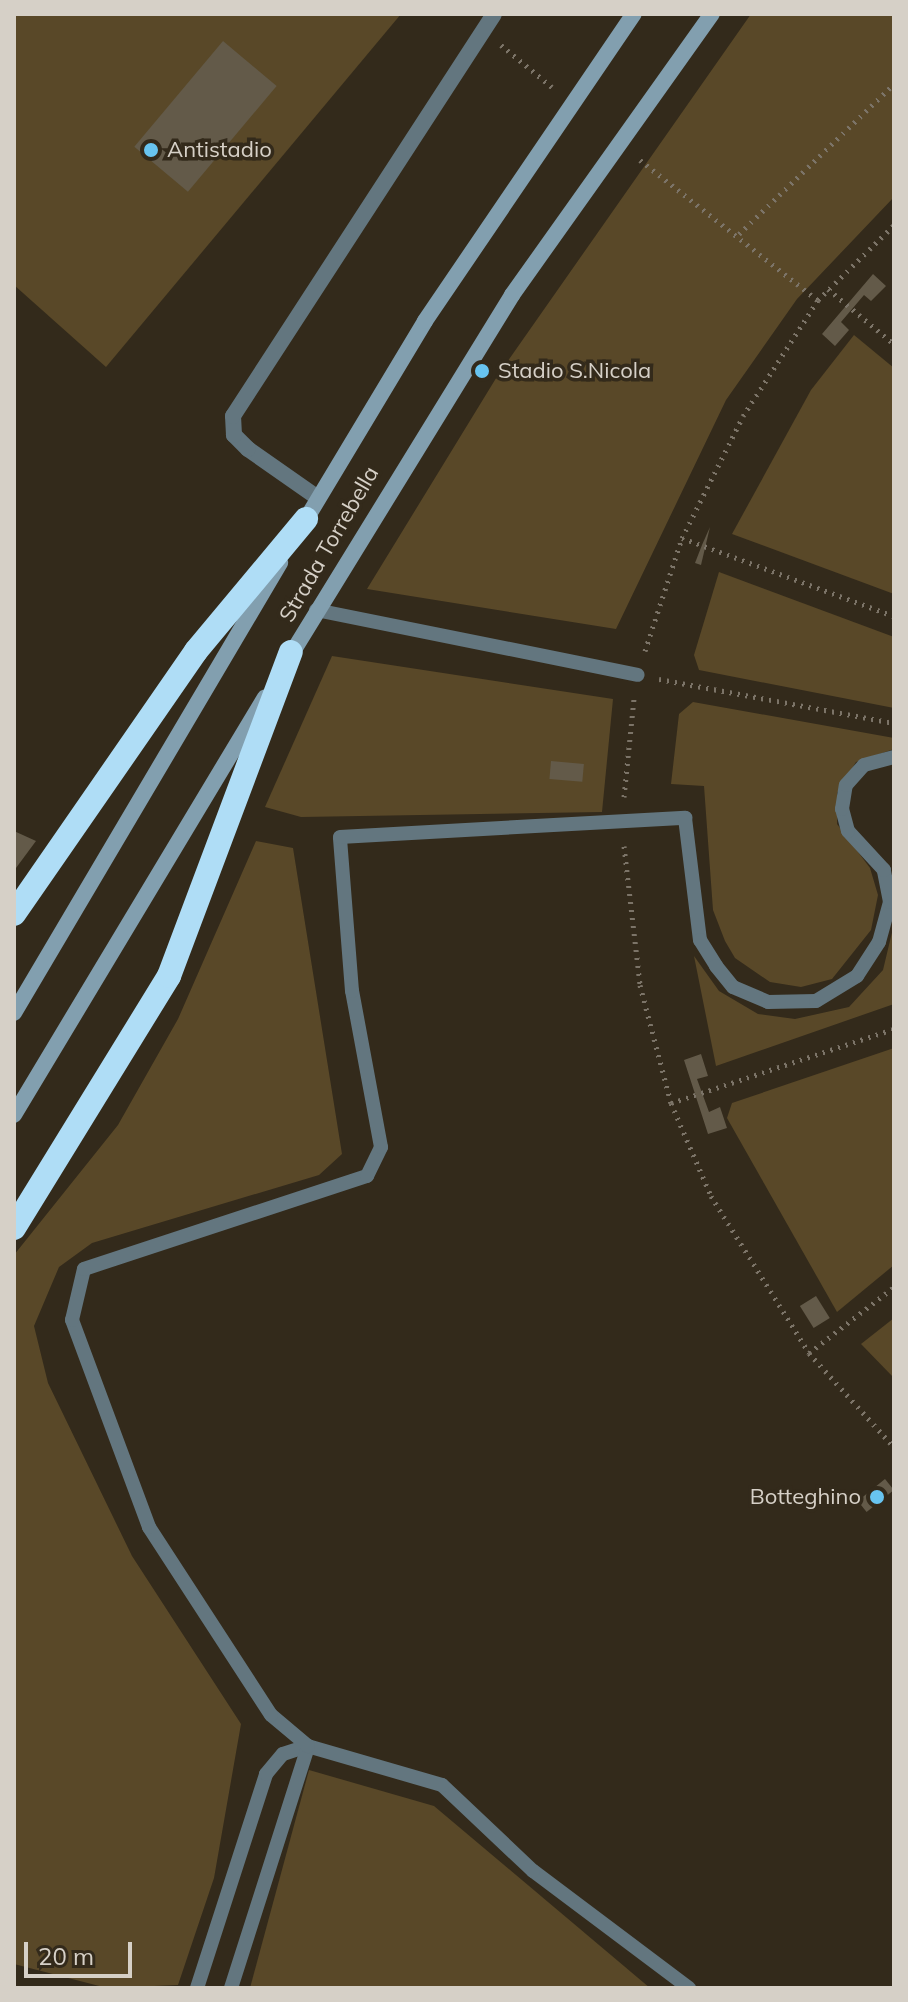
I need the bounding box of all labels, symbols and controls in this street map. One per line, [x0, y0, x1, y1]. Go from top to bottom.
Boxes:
place label: Antistadio [167, 137, 272, 163]
marker: Antistadio [142, 141, 160, 159]
place label: Stadio S.Nicola [498, 358, 651, 384]
marker: Stadio S.Nicola [473, 362, 491, 380]
street label: Strada Torrebella [274, 461, 384, 627]
place label: Botteghino [750, 1484, 861, 1510]
marker: Botteghino [868, 1488, 886, 1506]
scale bar [28, 1926, 136, 1976]
text: 20 m [38, 1941, 94, 1971]

